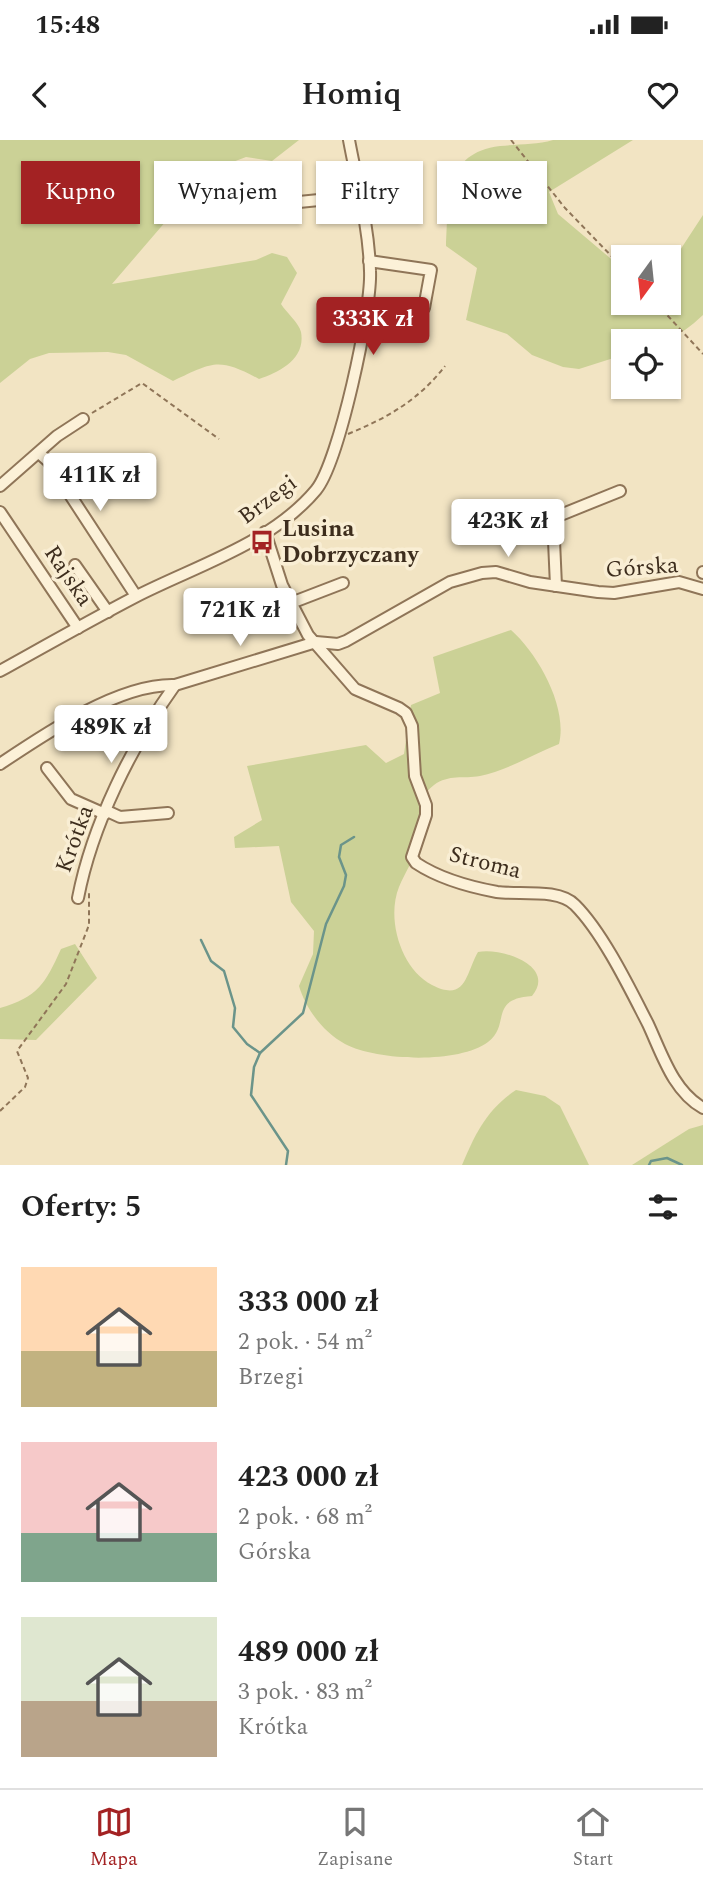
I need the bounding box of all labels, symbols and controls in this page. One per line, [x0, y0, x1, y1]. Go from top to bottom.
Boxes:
text: 15:48 [35, 5, 100, 45]
text: Homiq [301, 70, 402, 119]
icon: back [21, 76, 59, 114]
icon: heart [644, 76, 682, 114]
chip: Kupno [21, 161, 140, 224]
chip: Wynajem [154, 161, 302, 224]
chip: Filtry [316, 161, 423, 224]
chip: Nowe [437, 161, 547, 224]
north arrow [611, 245, 681, 315]
map controls [611, 245, 681, 399]
pin: 333K zł [308, 298, 438, 357]
text: 333K zł [332, 302, 414, 337]
button: locate [611, 329, 681, 399]
pin: 411K zł [35, 454, 165, 513]
text: 411K zł [59, 458, 141, 493]
street label: Brzegi [231, 466, 305, 534]
pin: 423K zł [443, 500, 573, 559]
text: 423K zł [467, 504, 549, 539]
place label: Lusina Dobrzyczany [282, 512, 419, 573]
bus stop icon: Lusina Dobrzyczany [248, 528, 276, 556]
street label: Rajska [35, 538, 101, 614]
street label: Górska [604, 548, 680, 588]
pin: 721K zł [175, 588, 305, 648]
text: 721K zł [199, 593, 281, 628]
pin: 489K zł [46, 706, 176, 765]
text: 489K zł [70, 710, 152, 745]
street label: Krótka [47, 800, 103, 878]
street label: Stroma [445, 837, 525, 889]
text: Oferty: 5 [21, 1184, 142, 1230]
icon: filters [644, 1188, 682, 1226]
text: 333 000 zł [238, 1279, 379, 1325]
icon: home [77, 1295, 161, 1379]
text: 2 pok. · 54 m² [238, 1325, 372, 1360]
text: Brzegi [238, 1360, 304, 1395]
text: 423 000 zł [238, 1454, 379, 1500]
icon: home [77, 1470, 161, 1554]
text: 2 pok. · 68 m² [238, 1500, 372, 1535]
text: Górska [238, 1535, 311, 1570]
text: 489 000 zł [238, 1629, 379, 1675]
icon: home [77, 1645, 161, 1729]
text: 3 pok. · 83 m² [238, 1675, 372, 1710]
text: Krótka [238, 1710, 308, 1745]
tab: Mapa [90, 1803, 137, 1874]
tab: Zapisane [317, 1803, 393, 1874]
tab: Start [573, 1803, 613, 1874]

